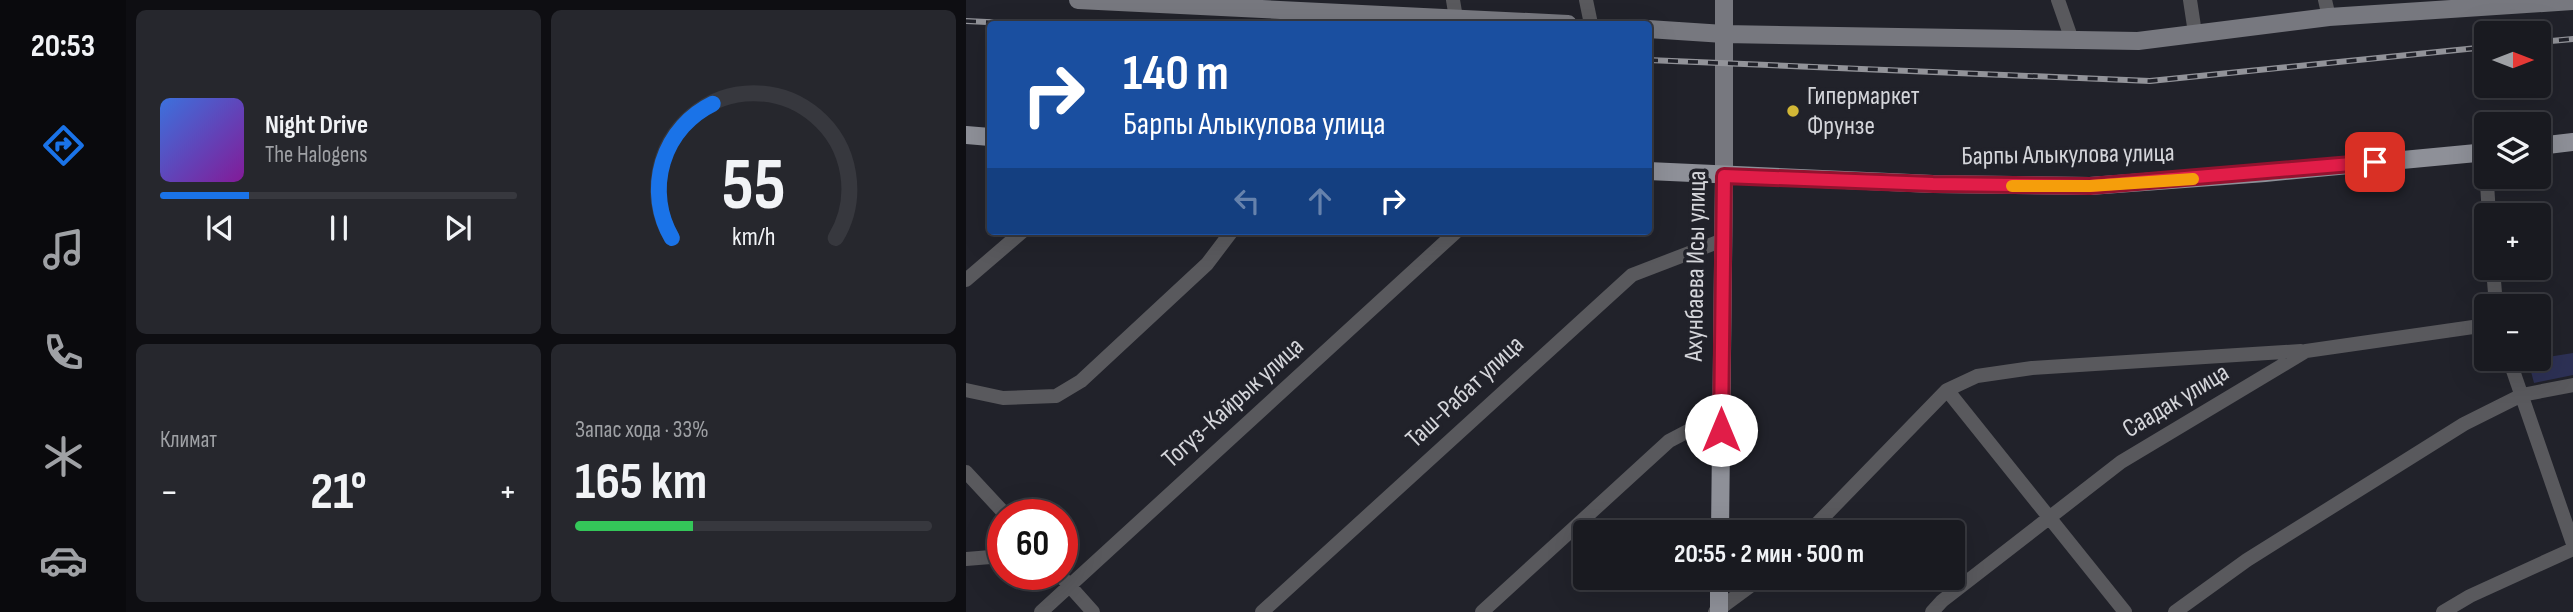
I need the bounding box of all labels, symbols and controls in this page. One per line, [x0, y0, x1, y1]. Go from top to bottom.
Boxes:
north arrow [2474, 21, 2552, 98]
map controls [2474, 21, 2551, 371]
text: 20:53 [31, 27, 95, 66]
text: 140 m [1123, 45, 1229, 104]
icon: right [1008, 49, 1099, 140]
place label: Гипермаркет Фрунзе [1807, 81, 1920, 142]
marker: Гипермаркет Фрунзе [1785, 103, 1801, 119]
text: Барпы Алыкулова улица [1123, 105, 1385, 144]
text: Night Drive [265, 110, 368, 141]
button: layers [2474, 112, 2551, 189]
icon: directions [39, 121, 88, 170]
pin [2345, 132, 2405, 192]
street label: Барпы Алыкулова улица [1961, 138, 2175, 172]
text: The Halogens [265, 141, 368, 169]
text: 55 [722, 143, 785, 231]
icon: arrive [2356, 143, 2394, 181]
street label: Ахунбаева Исы улица [1679, 170, 1713, 363]
icon: left [1228, 182, 1266, 220]
icon: ahead [1301, 182, 1339, 220]
icon: right [1374, 182, 1412, 220]
button: + [2474, 203, 2551, 280]
icon: previous [201, 209, 239, 247]
icon: pause [320, 209, 358, 247]
icon: next [439, 209, 477, 247]
text: km/h [732, 222, 775, 253]
icon: music [39, 225, 88, 274]
button: − [2474, 294, 2551, 371]
icon: phone [39, 328, 88, 377]
street label: Таш-Рабат улица [1400, 329, 1530, 455]
street label: Тогуз-Кайрык улица [1156, 331, 1310, 475]
street label: Саадак улица [2117, 357, 2235, 445]
position arrow [1684, 393, 1758, 467]
text: Запас хода · 33% [575, 416, 709, 444]
text: Климат [160, 426, 217, 454]
icon: climate [39, 432, 88, 481]
text: 165 km [575, 451, 707, 514]
text: 21° [310, 461, 367, 524]
text: − [160, 470, 179, 515]
text: + [498, 470, 517, 515]
speed limit sign: 60 [987, 499, 1078, 590]
icon: car [39, 536, 88, 585]
text: 20:55 · 2 мин · 500 m [1674, 539, 1864, 570]

